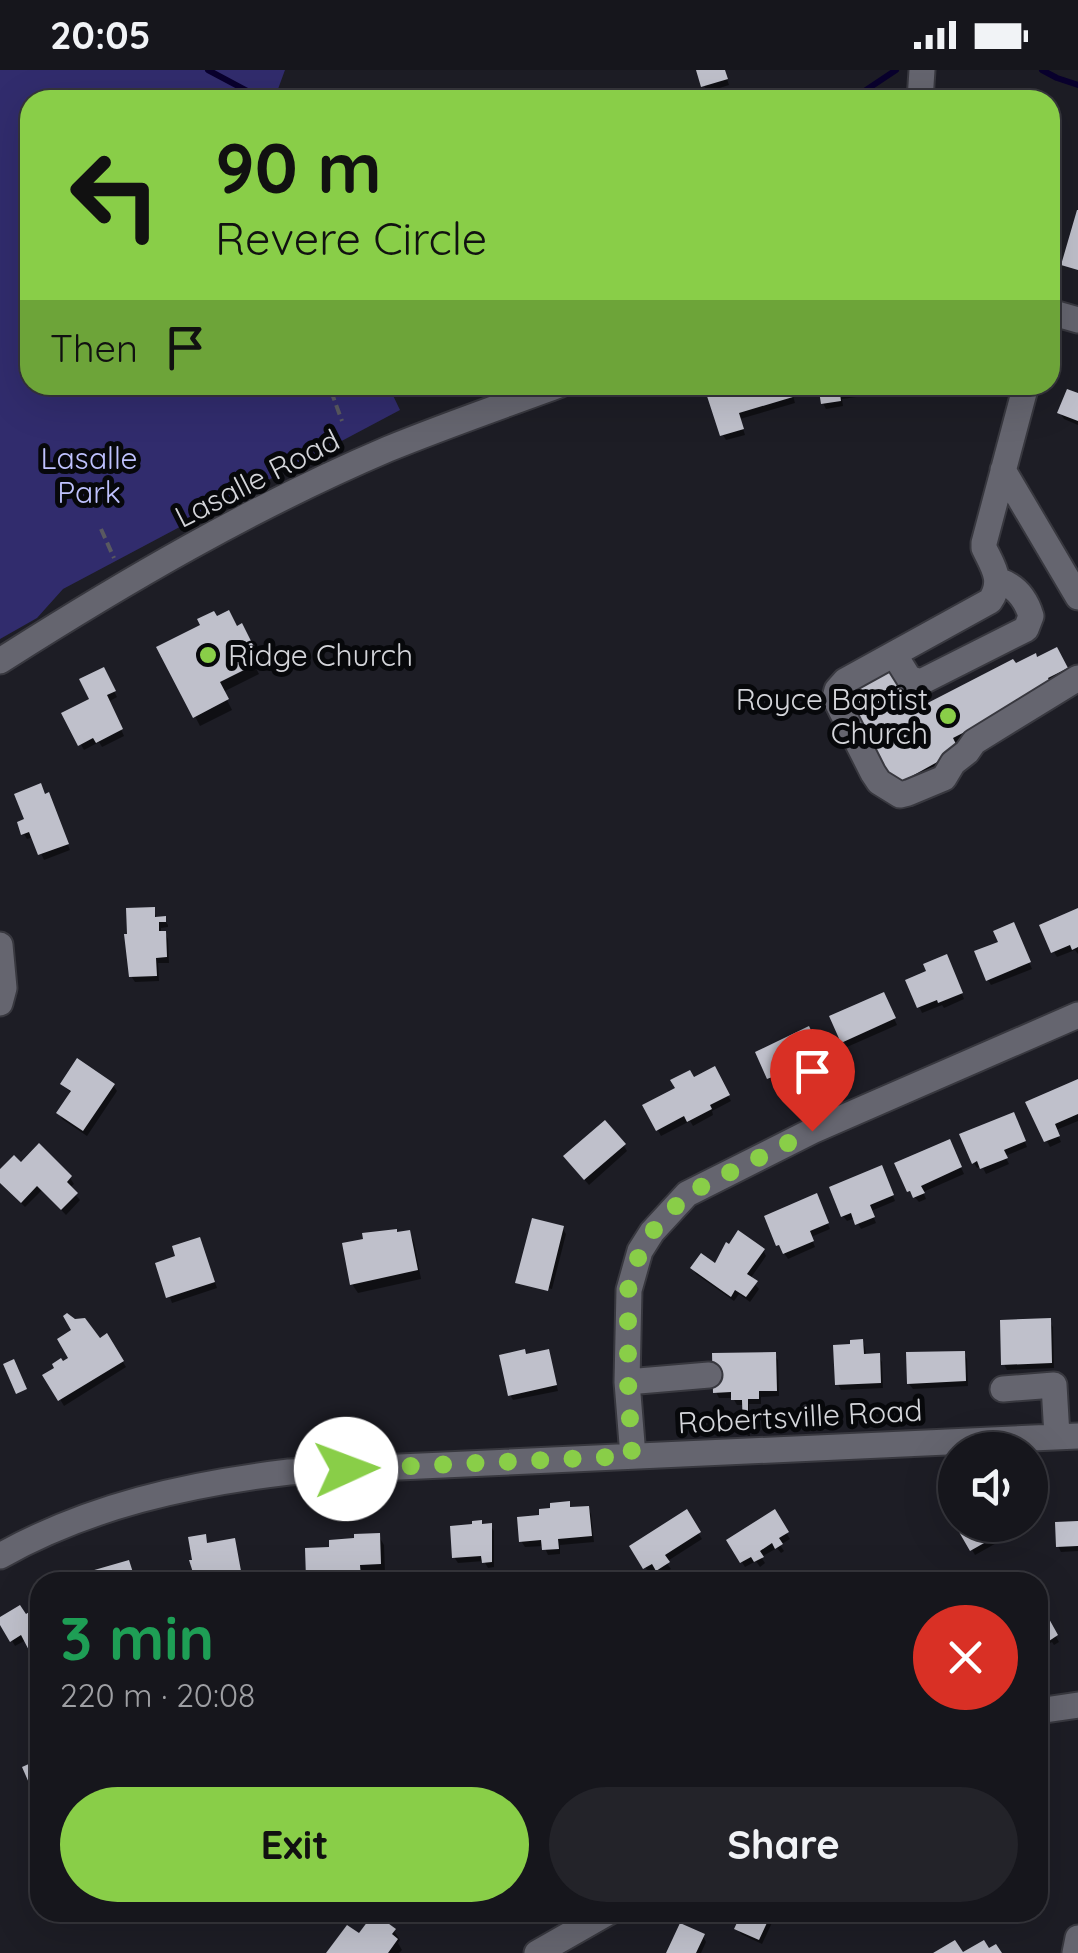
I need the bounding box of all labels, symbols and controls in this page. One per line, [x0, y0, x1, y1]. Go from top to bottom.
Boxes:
text: 20:05 [50, 11, 151, 59]
text: 90 m [215, 123, 382, 211]
icon: left [50, 130, 180, 260]
text: Revere Circle [215, 210, 487, 266]
icon: arrive [158, 320, 213, 375]
text: Then [50, 324, 138, 372]
street label: Lasalle Road [168, 420, 346, 536]
park label: Lasalle Park [40, 439, 138, 511]
place label: Ridge Church [228, 636, 413, 674]
marker: Ridge Church [197, 644, 219, 666]
place label: Royce Baptist Church [736, 680, 928, 752]
marker: Royce Baptist Church [937, 705, 959, 727]
pin [770, 1029, 855, 1132]
icon: arrive [785, 1044, 840, 1099]
street label: Robertsville Road [677, 1391, 923, 1441]
position arrow [294, 1417, 398, 1521]
map controls [938, 1432, 1048, 1542]
button: sound [938, 1432, 1048, 1542]
text: 3 min [60, 1600, 214, 1675]
button: close [913, 1605, 1018, 1710]
text: 220 m · 20:08 [60, 1675, 255, 1715]
button: Exit [60, 1787, 529, 1902]
button: Share [549, 1787, 1018, 1902]

